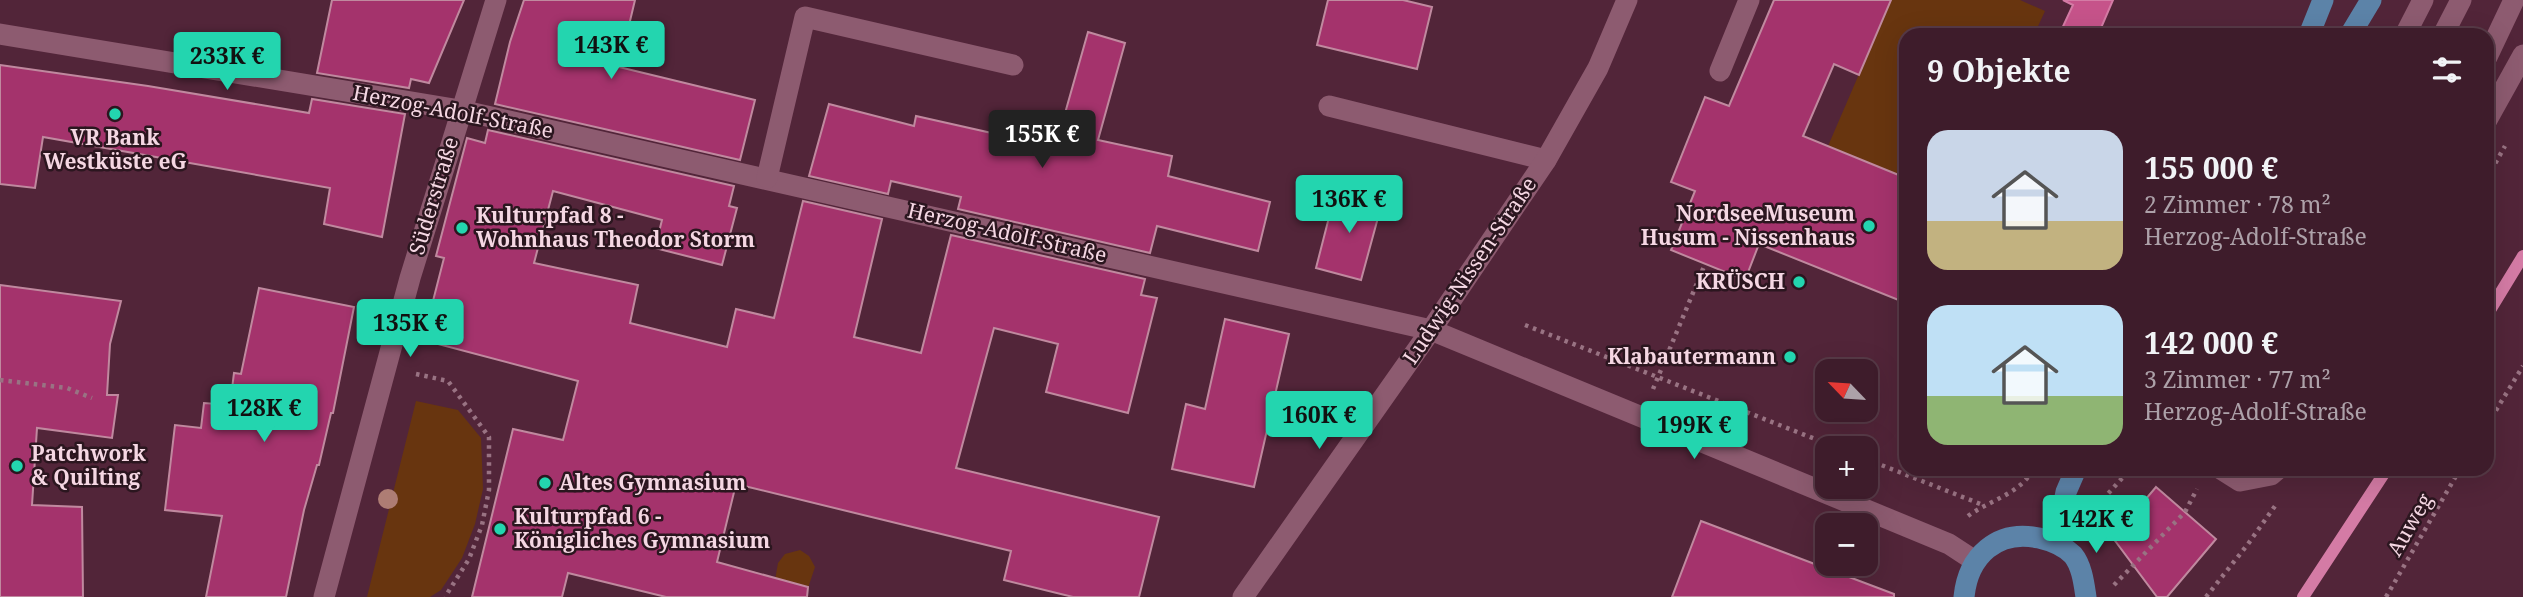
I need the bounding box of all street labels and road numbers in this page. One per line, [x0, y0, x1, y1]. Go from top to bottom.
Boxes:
street label: Herzog-Adolf-Straße [351, 78, 556, 144]
street label: Süderstraße [402, 133, 464, 258]
street label: Ludwig-Nissen-Straße [1396, 171, 1542, 369]
street label: Herzog-Adolf-Straße [905, 195, 1110, 269]
street label: Auweg [2380, 487, 2439, 561]

